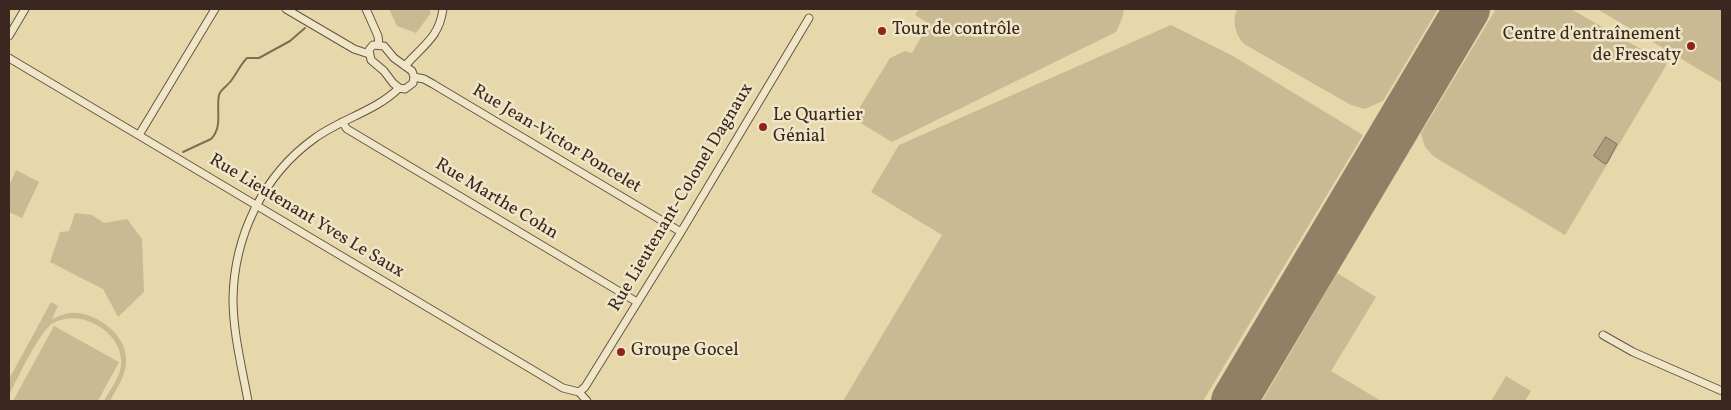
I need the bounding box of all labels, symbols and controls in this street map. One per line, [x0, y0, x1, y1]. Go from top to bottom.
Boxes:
place label: Tour de contrôle [892, 20, 1020, 42]
marker: Tour de contrôle [876, 25, 888, 37]
place label: Centre d'entraînement de Frescaty [1503, 25, 1681, 68]
marker: Centre d'entraînement de Frescaty [1685, 40, 1697, 52]
street label: Rue Lieutenant-Colonel Dagnaux [605, 80, 759, 316]
street label: Rue Jean-Victor Poncelet [468, 81, 644, 199]
place label: Le Quartier Génial [773, 106, 863, 148]
marker: Le Quartier Génial [757, 121, 769, 133]
street label: Rue Lieutenant Yves Le Saux [205, 150, 407, 284]
street label: Rue Marthe Cohn [431, 155, 561, 245]
place label: Groupe Gocel [631, 341, 739, 363]
marker: Groupe Gocel [615, 346, 627, 358]

